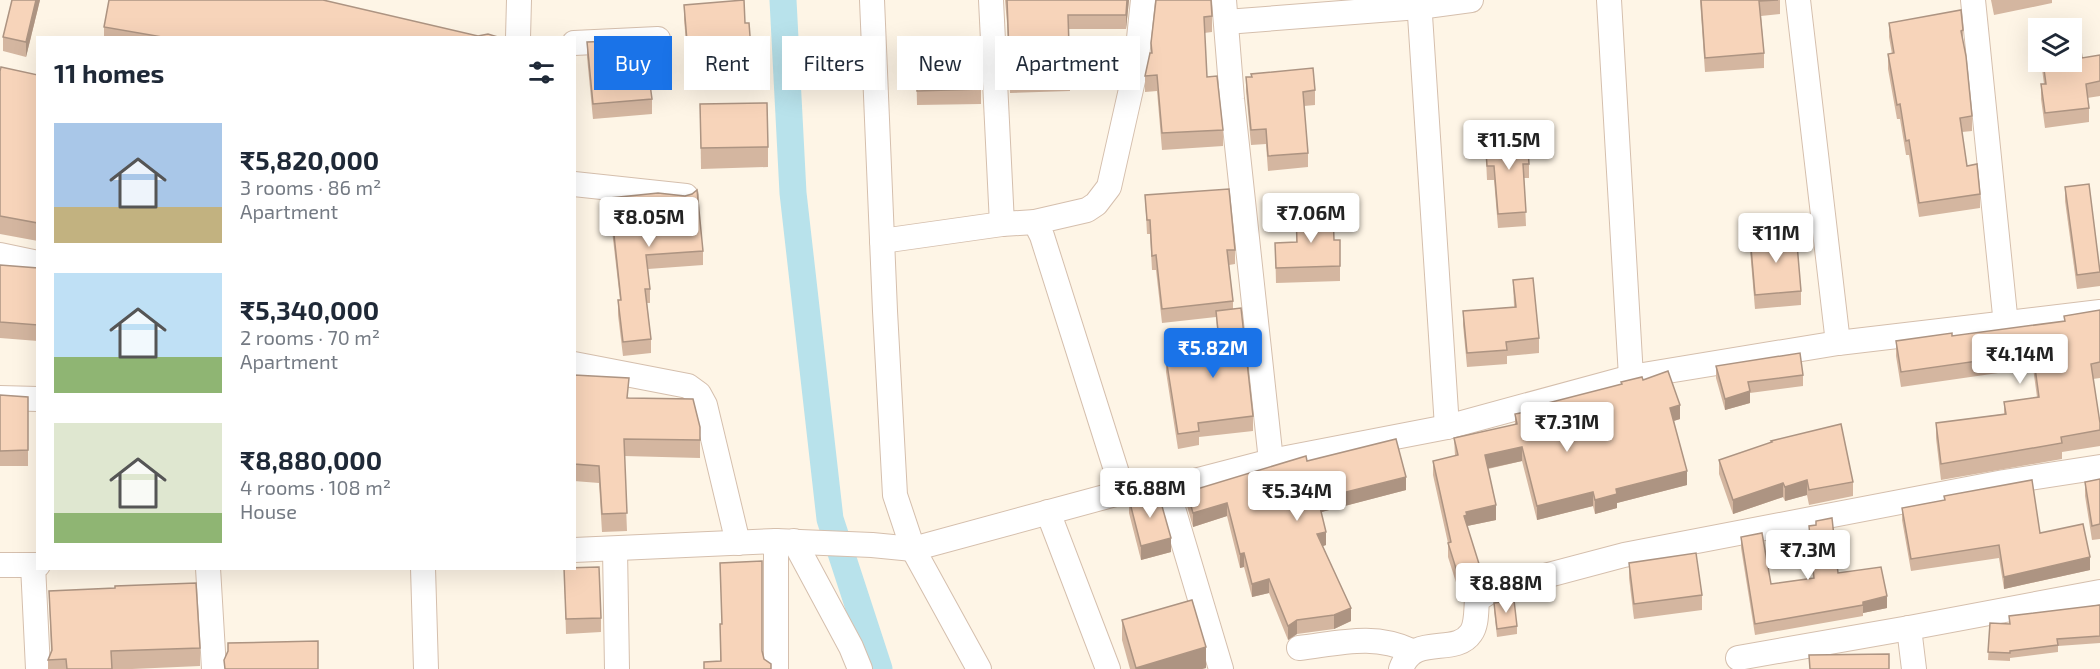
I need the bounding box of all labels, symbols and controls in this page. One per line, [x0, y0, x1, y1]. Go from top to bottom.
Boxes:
map controls [2028, 18, 2082, 72]
button: layers [2028, 18, 2082, 72]
chip: Buy [594, 36, 672, 90]
chip: Rent [684, 36, 770, 90]
chip: Filters [782, 36, 885, 90]
chip: New [897, 36, 983, 90]
chip: Apartment [995, 36, 1140, 90]
icon: filters [525, 56, 558, 89]
text: 11 homes [54, 57, 164, 88]
pin: ₹11.5M [1460, 120, 1558, 171]
text: ₹11.5M [1477, 127, 1541, 151]
text: ₹5,820,000 [240, 144, 379, 175]
icon: home [102, 147, 174, 219]
text: 3 rooms · 86 m² [240, 175, 381, 199]
pin: ₹7.06M [1262, 193, 1360, 244]
pin: ₹8.05M [600, 197, 698, 248]
text: Apartment [240, 199, 338, 223]
text: ₹7.06M [1276, 200, 1346, 224]
text: ₹8.05M [613, 204, 685, 228]
pin: ₹11M [1740, 213, 1812, 264]
text: ₹11M [1752, 220, 1800, 244]
text: ₹5,340,000 [240, 294, 379, 325]
icon: home [102, 297, 174, 369]
text: 2 rooms · 70 m² [240, 325, 380, 349]
pin: ₹5.82M [1164, 328, 1262, 379]
pin: ₹4.14M [1971, 334, 2069, 385]
text: ₹5.82M [1178, 335, 1248, 359]
text: ₹4.14M [1986, 341, 2054, 365]
text: Apartment [240, 349, 338, 373]
pin: ₹7.31M [1518, 402, 1616, 453]
text: ₹7.31M [1535, 409, 1599, 433]
text: ₹8,880,000 [240, 444, 382, 475]
icon: home [102, 447, 174, 519]
pin: ₹6.88M [1101, 468, 1199, 519]
pin: ₹5.34M [1248, 471, 1346, 522]
text: 4 rooms · 108 m² [240, 475, 391, 499]
text: ₹6.88M [1114, 475, 1186, 499]
text: ₹5.34M [1262, 478, 1332, 502]
text: House [240, 499, 297, 523]
pin: ₹7.3M [1766, 530, 1850, 581]
text: ₹7.3M [1780, 537, 1836, 561]
pin: ₹8.88M [1457, 563, 1555, 614]
text: ₹8.88M [1470, 570, 1542, 594]

